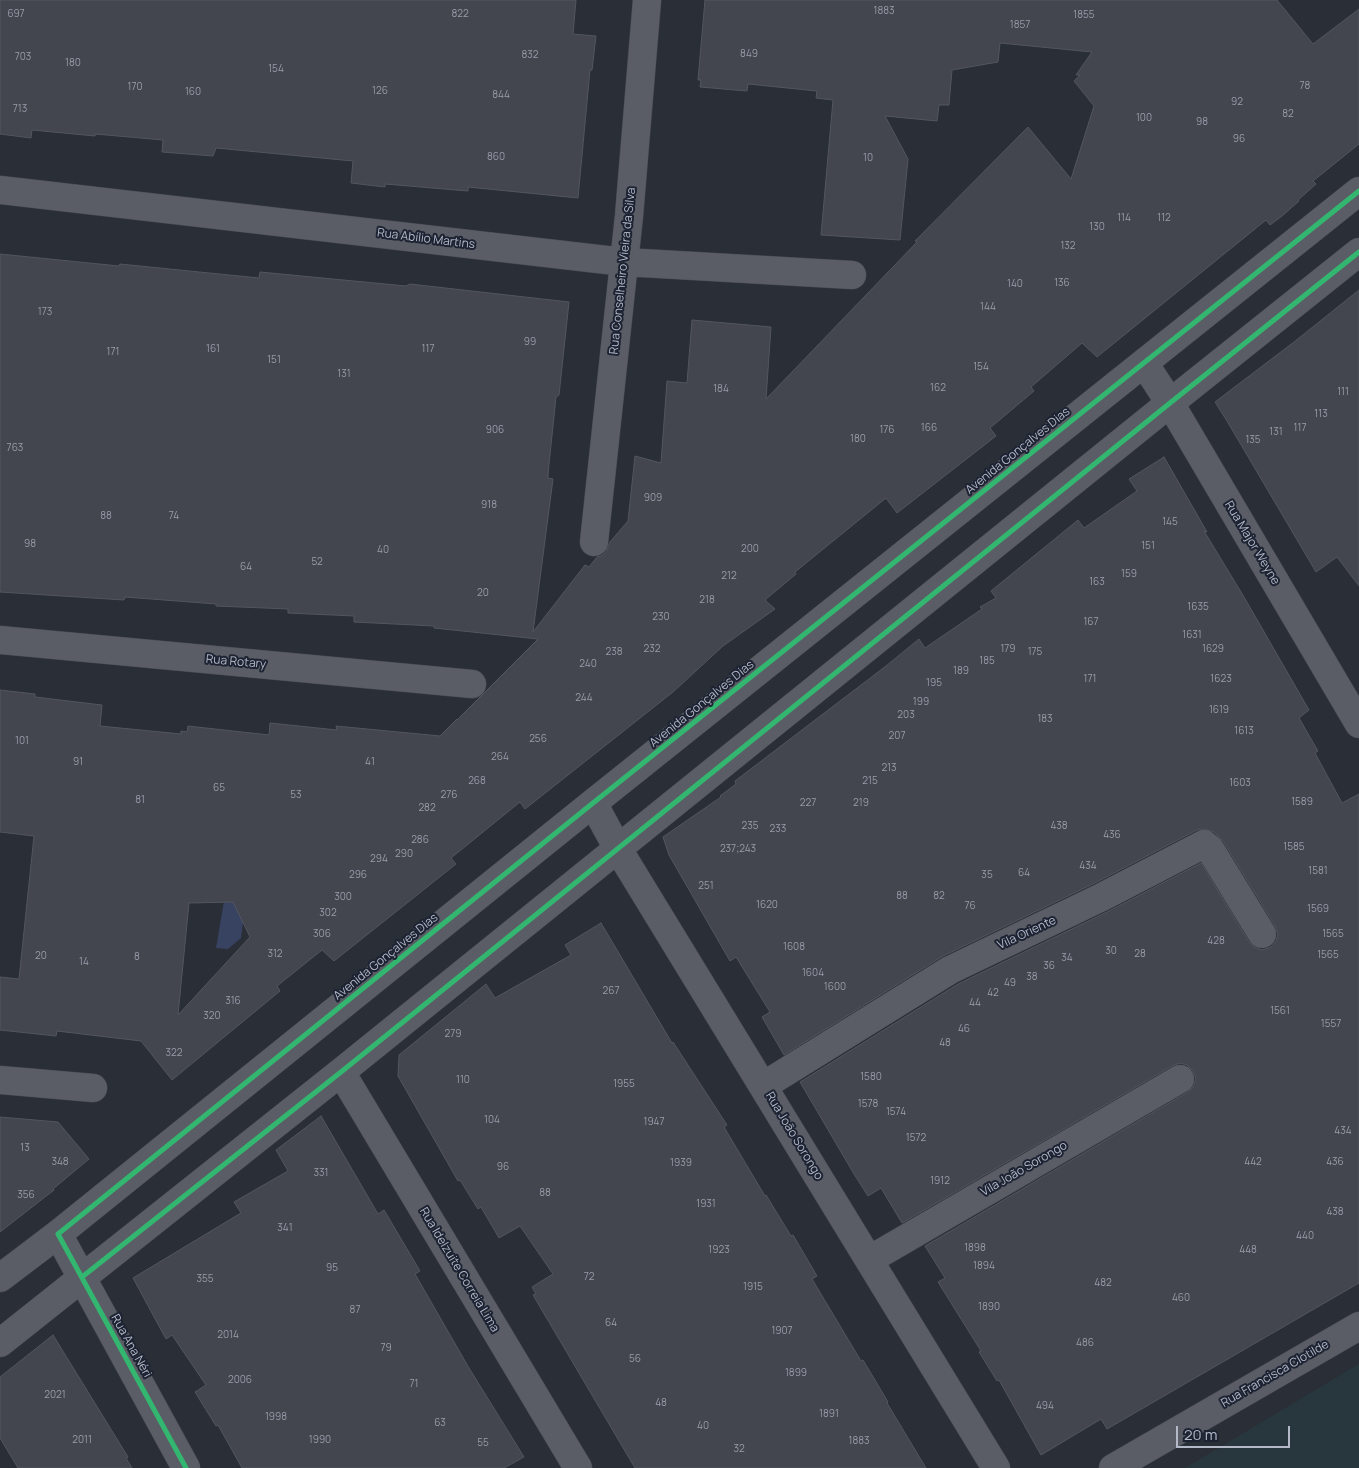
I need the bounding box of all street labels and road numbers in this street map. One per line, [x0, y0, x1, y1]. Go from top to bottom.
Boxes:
street label: Rua Conselheiro Vieira da Silva [607, 187, 639, 355]
street label: Rua Abílio Martins [376, 226, 476, 252]
street label: Avenida Gonçalves Dias [963, 404, 1073, 498]
street label: Rua Major Weyne [1221, 499, 1283, 587]
street label: Rua Rotary [205, 652, 267, 672]
street label: Avenida Gonçalves Dias [647, 657, 757, 751]
street label: Avenida Gonçalves Dias [331, 910, 441, 1004]
street label: Vila Oriente [995, 913, 1059, 953]
street label: Rua João Sorongo [762, 1090, 826, 1182]
street label: Vila João Sorongo [978, 1138, 1070, 1200]
street label: Rua Idelzuite Correia Lima [416, 1205, 502, 1335]
street label: Rua Ana Néri [108, 1312, 154, 1380]
street label: Rua Francisca Clotilde [1219, 1337, 1331, 1411]

